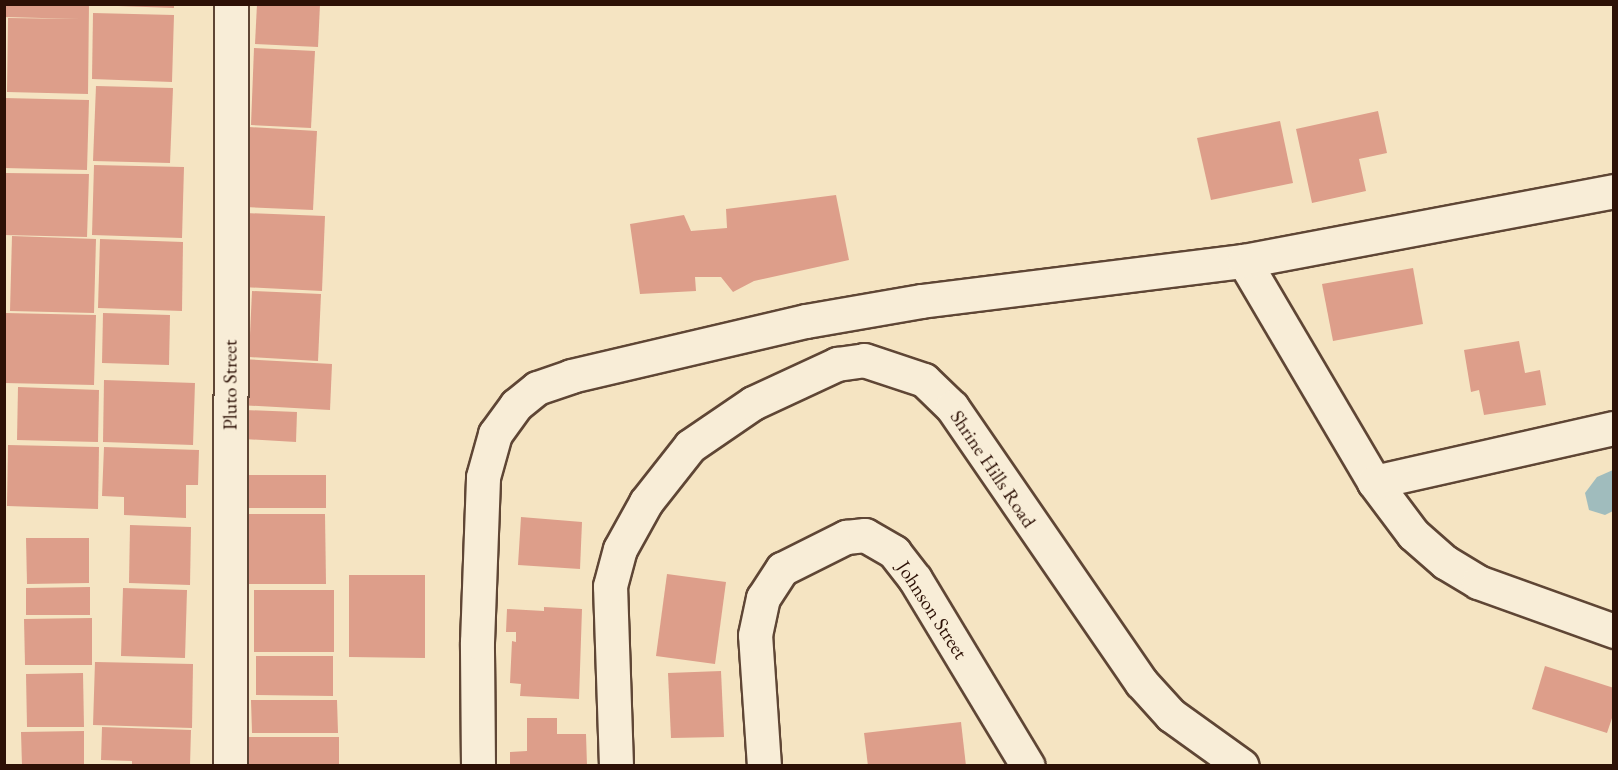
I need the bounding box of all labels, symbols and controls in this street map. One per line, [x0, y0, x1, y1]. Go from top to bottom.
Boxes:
street label: Pluto Street [218, 340, 242, 430]
street label: Shrine Hills Road [945, 406, 1041, 532]
street label: Johnson Street [891, 556, 973, 664]

